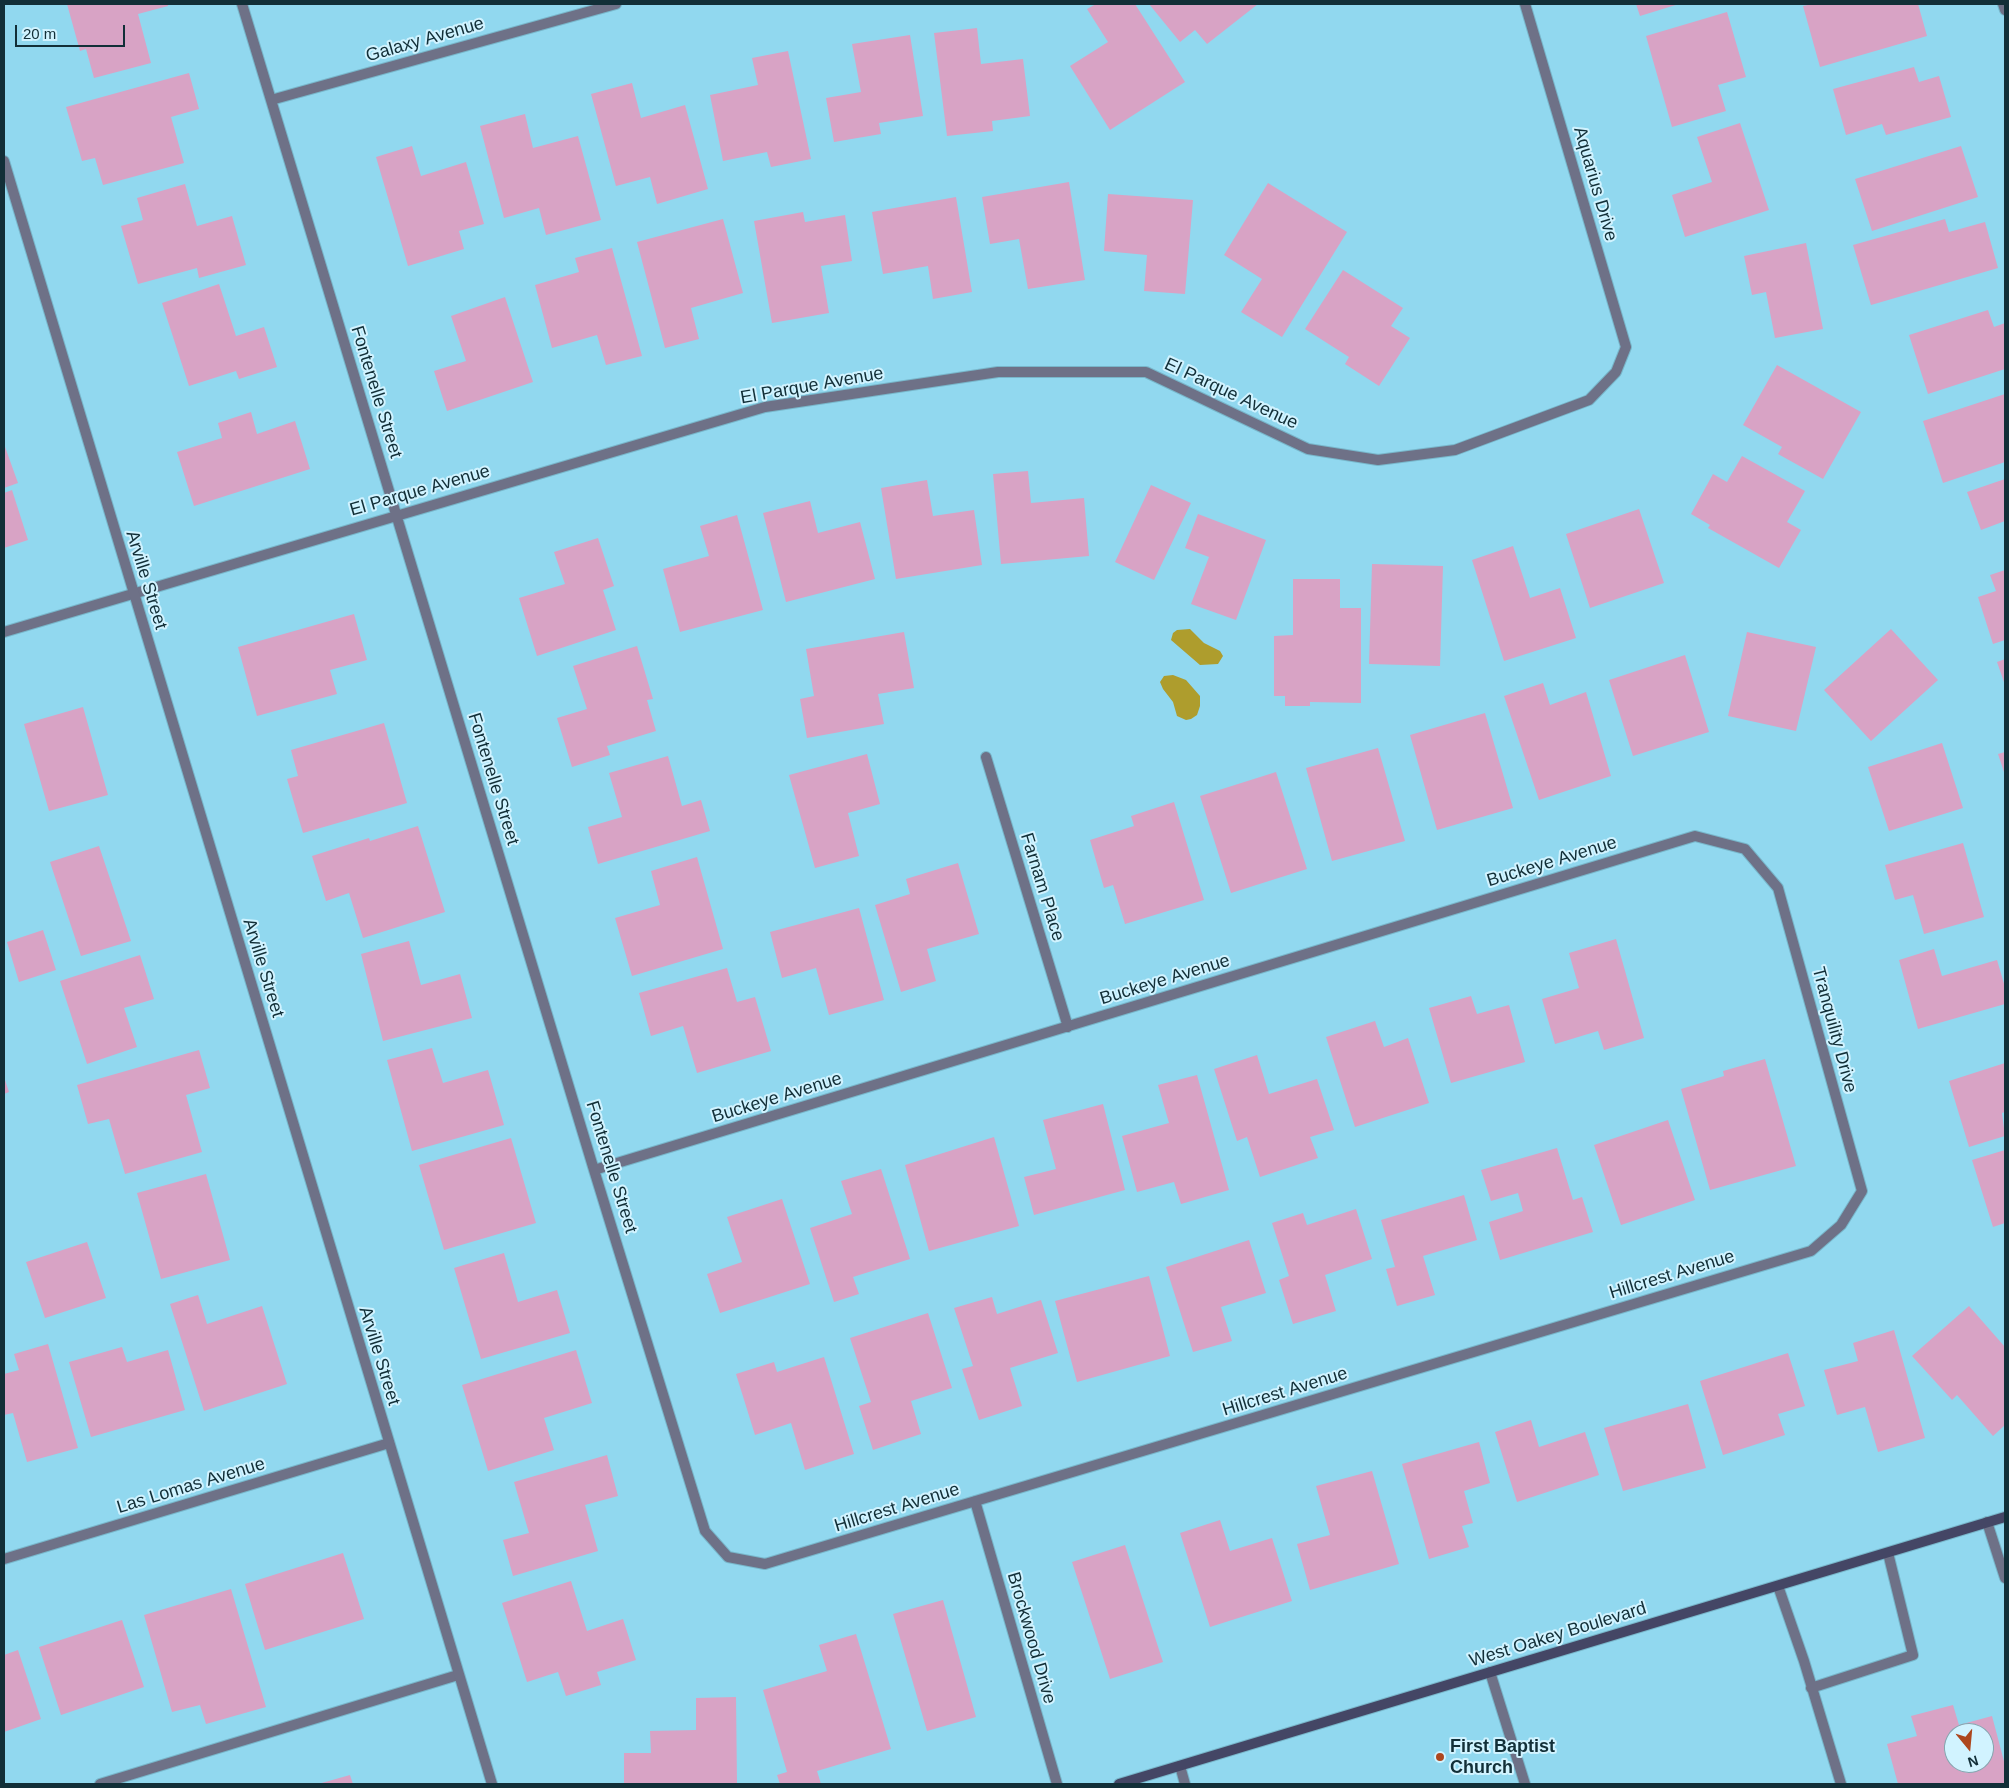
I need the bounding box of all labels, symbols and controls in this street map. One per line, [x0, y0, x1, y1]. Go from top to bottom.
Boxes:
street label: Galaxy Avenue [364, 13, 486, 67]
scale bar [18, 15, 128, 47]
text: 20 m [23, 25, 56, 42]
street label: Aquarius Drive [1568, 124, 1622, 244]
street label: Fontenelle Street [346, 323, 406, 461]
street label: El Parque Avenue [1161, 354, 1301, 434]
street label: El Parque Avenue [739, 363, 885, 409]
street label: El Parque Avenue [347, 461, 493, 521]
street label: Arville Street [121, 528, 171, 632]
street label: Fontenelle Street [463, 710, 523, 848]
street label: Farnam Place [1015, 830, 1069, 944]
street label: Buckeye Avenue [1484, 832, 1620, 892]
street label: Arville Street [238, 916, 288, 1020]
street label: Buckeye Avenue [1097, 950, 1233, 1010]
street label: Tranquility Drive [1807, 965, 1861, 1095]
street label: Buckeye Avenue [709, 1068, 845, 1128]
street label: Fontenelle Street [581, 1098, 641, 1236]
street label: Hillcrest Avenue [1607, 1246, 1737, 1304]
street label: Arville Street [354, 1304, 404, 1408]
street label: Hillcrest Avenue [1220, 1363, 1350, 1421]
street label: Las Lomas Avenue [114, 1453, 268, 1519]
street label: Hillcrest Avenue [832, 1479, 962, 1537]
street label: Brockwood Drive [1002, 1570, 1060, 1706]
street label: West Oakey Boulevard [1467, 1598, 1649, 1672]
north arrow [1944, 1723, 1994, 1773]
place label: First Baptist Church [1450, 1736, 1555, 1778]
marker: First Baptist Church [1434, 1751, 1446, 1763]
text: N [1966, 1752, 1980, 1771]

